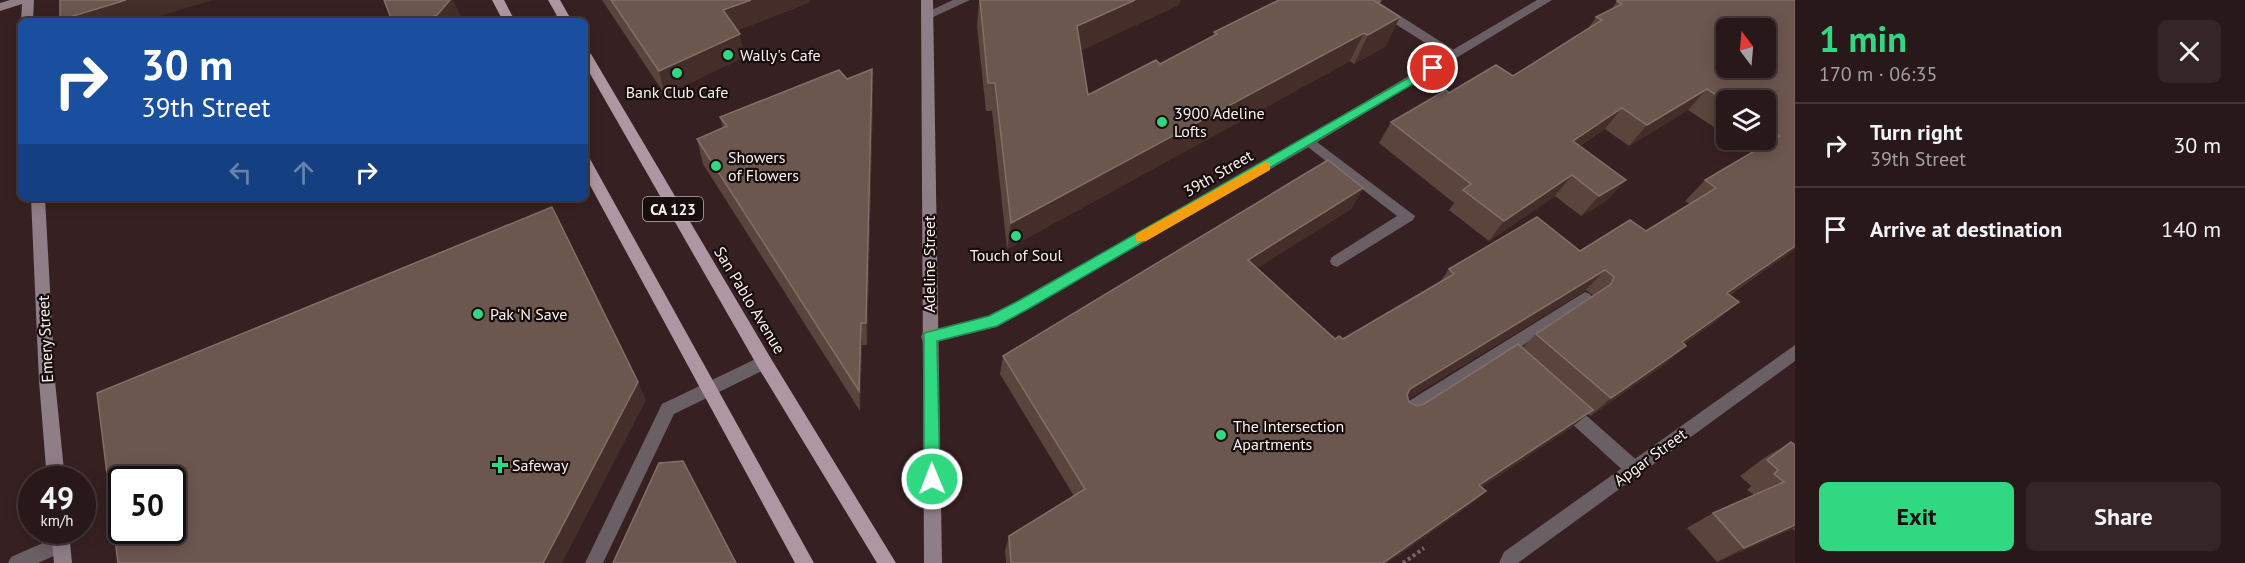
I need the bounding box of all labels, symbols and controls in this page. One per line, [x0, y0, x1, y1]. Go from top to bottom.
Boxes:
text: 1 min [1819, 15, 1907, 62]
north arrow [1716, 18, 1776, 78]
map controls [1716, 18, 1776, 150]
button: close [2158, 20, 2221, 83]
text: 30 m [141, 37, 233, 92]
icon: right [42, 42, 120, 120]
pin [1407, 42, 1458, 93]
place label: Wally's Cafe [740, 45, 821, 65]
marker: Wally's Cafe [721, 48, 735, 62]
icon: arrive [1416, 51, 1449, 84]
text: 170 m · 06:35 [1819, 61, 1937, 87]
marker: Bank Club Cafe [670, 66, 684, 80]
place label: Bank Club Cafe [626, 82, 728, 102]
text: 39th Street [141, 90, 271, 124]
button: layers [1716, 90, 1776, 150]
place label: 3900 Adeline Lofts [1174, 103, 1265, 141]
marker: 3900 Adeline Lofts [1155, 115, 1169, 129]
text: Turn right [1870, 118, 1962, 146]
icon: right [1819, 129, 1852, 162]
text: 30 m [2173, 131, 2221, 159]
street label: 39th Street [1180, 145, 1257, 201]
text: 39th Street [1870, 146, 1966, 172]
place label: Showers of Flowers [728, 147, 799, 185]
icon: left [224, 156, 257, 189]
icon: ahead [287, 156, 320, 189]
icon: right [350, 156, 383, 189]
marker: Showers of Flowers [709, 159, 723, 173]
road number: CA 123 [643, 197, 703, 221]
icon: arrive [1819, 213, 1852, 246]
street label: Adeline Street [919, 215, 939, 313]
text: Arrive at destination [1870, 215, 2062, 243]
text: 140 m [2161, 215, 2221, 243]
marker: Touch of Soul [1009, 229, 1023, 243]
street label: San Pablo Avenue [710, 243, 790, 357]
place label: Touch of Soul [970, 245, 1063, 265]
street label: Emery Street [33, 294, 57, 383]
place label: Pak 'N Save [490, 304, 567, 324]
marker: Pak 'N Save [471, 307, 485, 321]
place label: The Intersection Apartments [1233, 416, 1344, 454]
street label: Apgar Street [1610, 424, 1691, 490]
marker: The Intersection Apartments [1214, 428, 1228, 442]
position arrow [900, 447, 964, 511]
place label: Safeway [512, 455, 569, 475]
marker: Safeway [493, 458, 507, 472]
speed limit sign: 50 [108, 466, 186, 544]
text: 49 [40, 478, 74, 517]
button: Exit [1819, 482, 2014, 551]
button: Share [2026, 482, 2221, 551]
text: km/h [41, 511, 73, 530]

